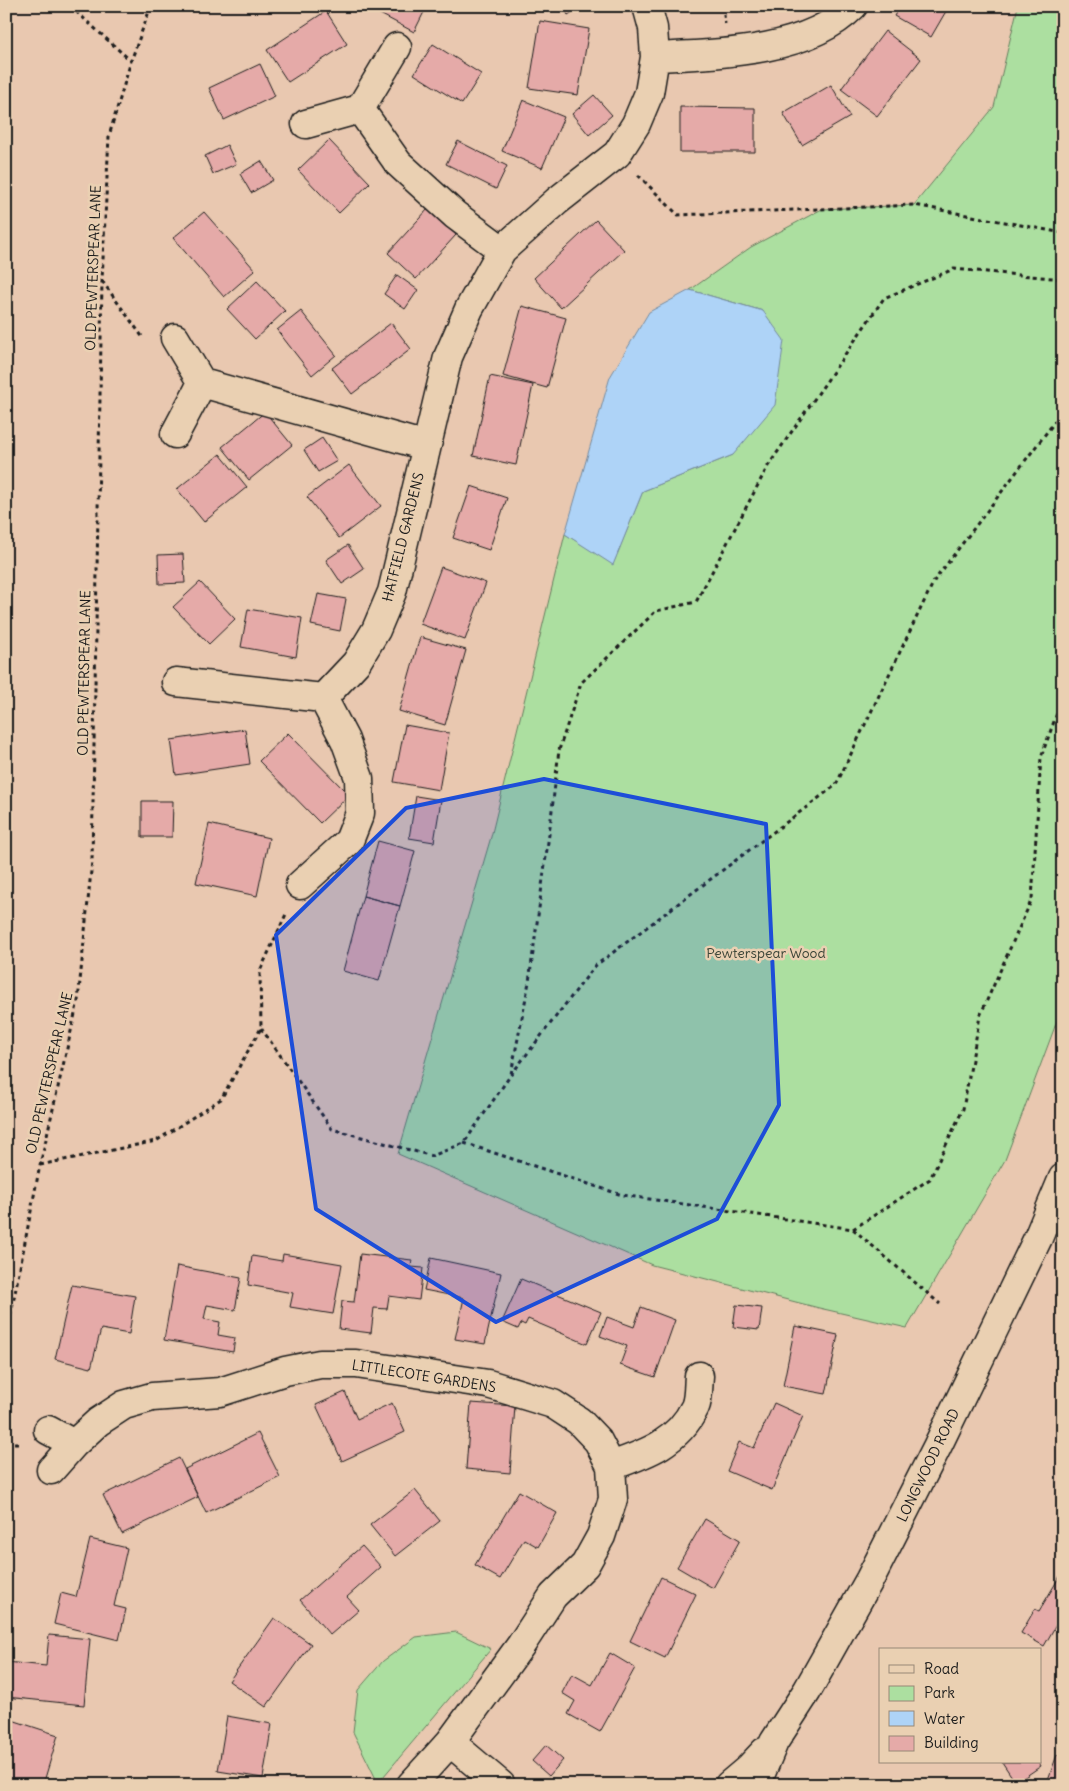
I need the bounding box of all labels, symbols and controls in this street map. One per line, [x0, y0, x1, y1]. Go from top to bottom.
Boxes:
street label: OLD PEWTERSPEAR LANE [81, 185, 105, 351]
street label: HATFIELD GARDENS [378, 470, 428, 603]
street label: OLD PEWTERSPEAR LANE [74, 590, 94, 756]
park label: Pewterspear Wood [706, 944, 826, 962]
street label: OLD PEWTERSPEAR LANE [22, 990, 76, 1156]
street label: LITTLECOTE GARDENS [351, 1356, 498, 1396]
street label: LONGWOOD ROAD [893, 1405, 963, 1525]
legend [879, 1648, 1042, 1764]
text: Road [924, 1659, 959, 1678]
text: Park [924, 1683, 955, 1702]
text: Water [924, 1709, 965, 1728]
text: Building [924, 1733, 979, 1752]

